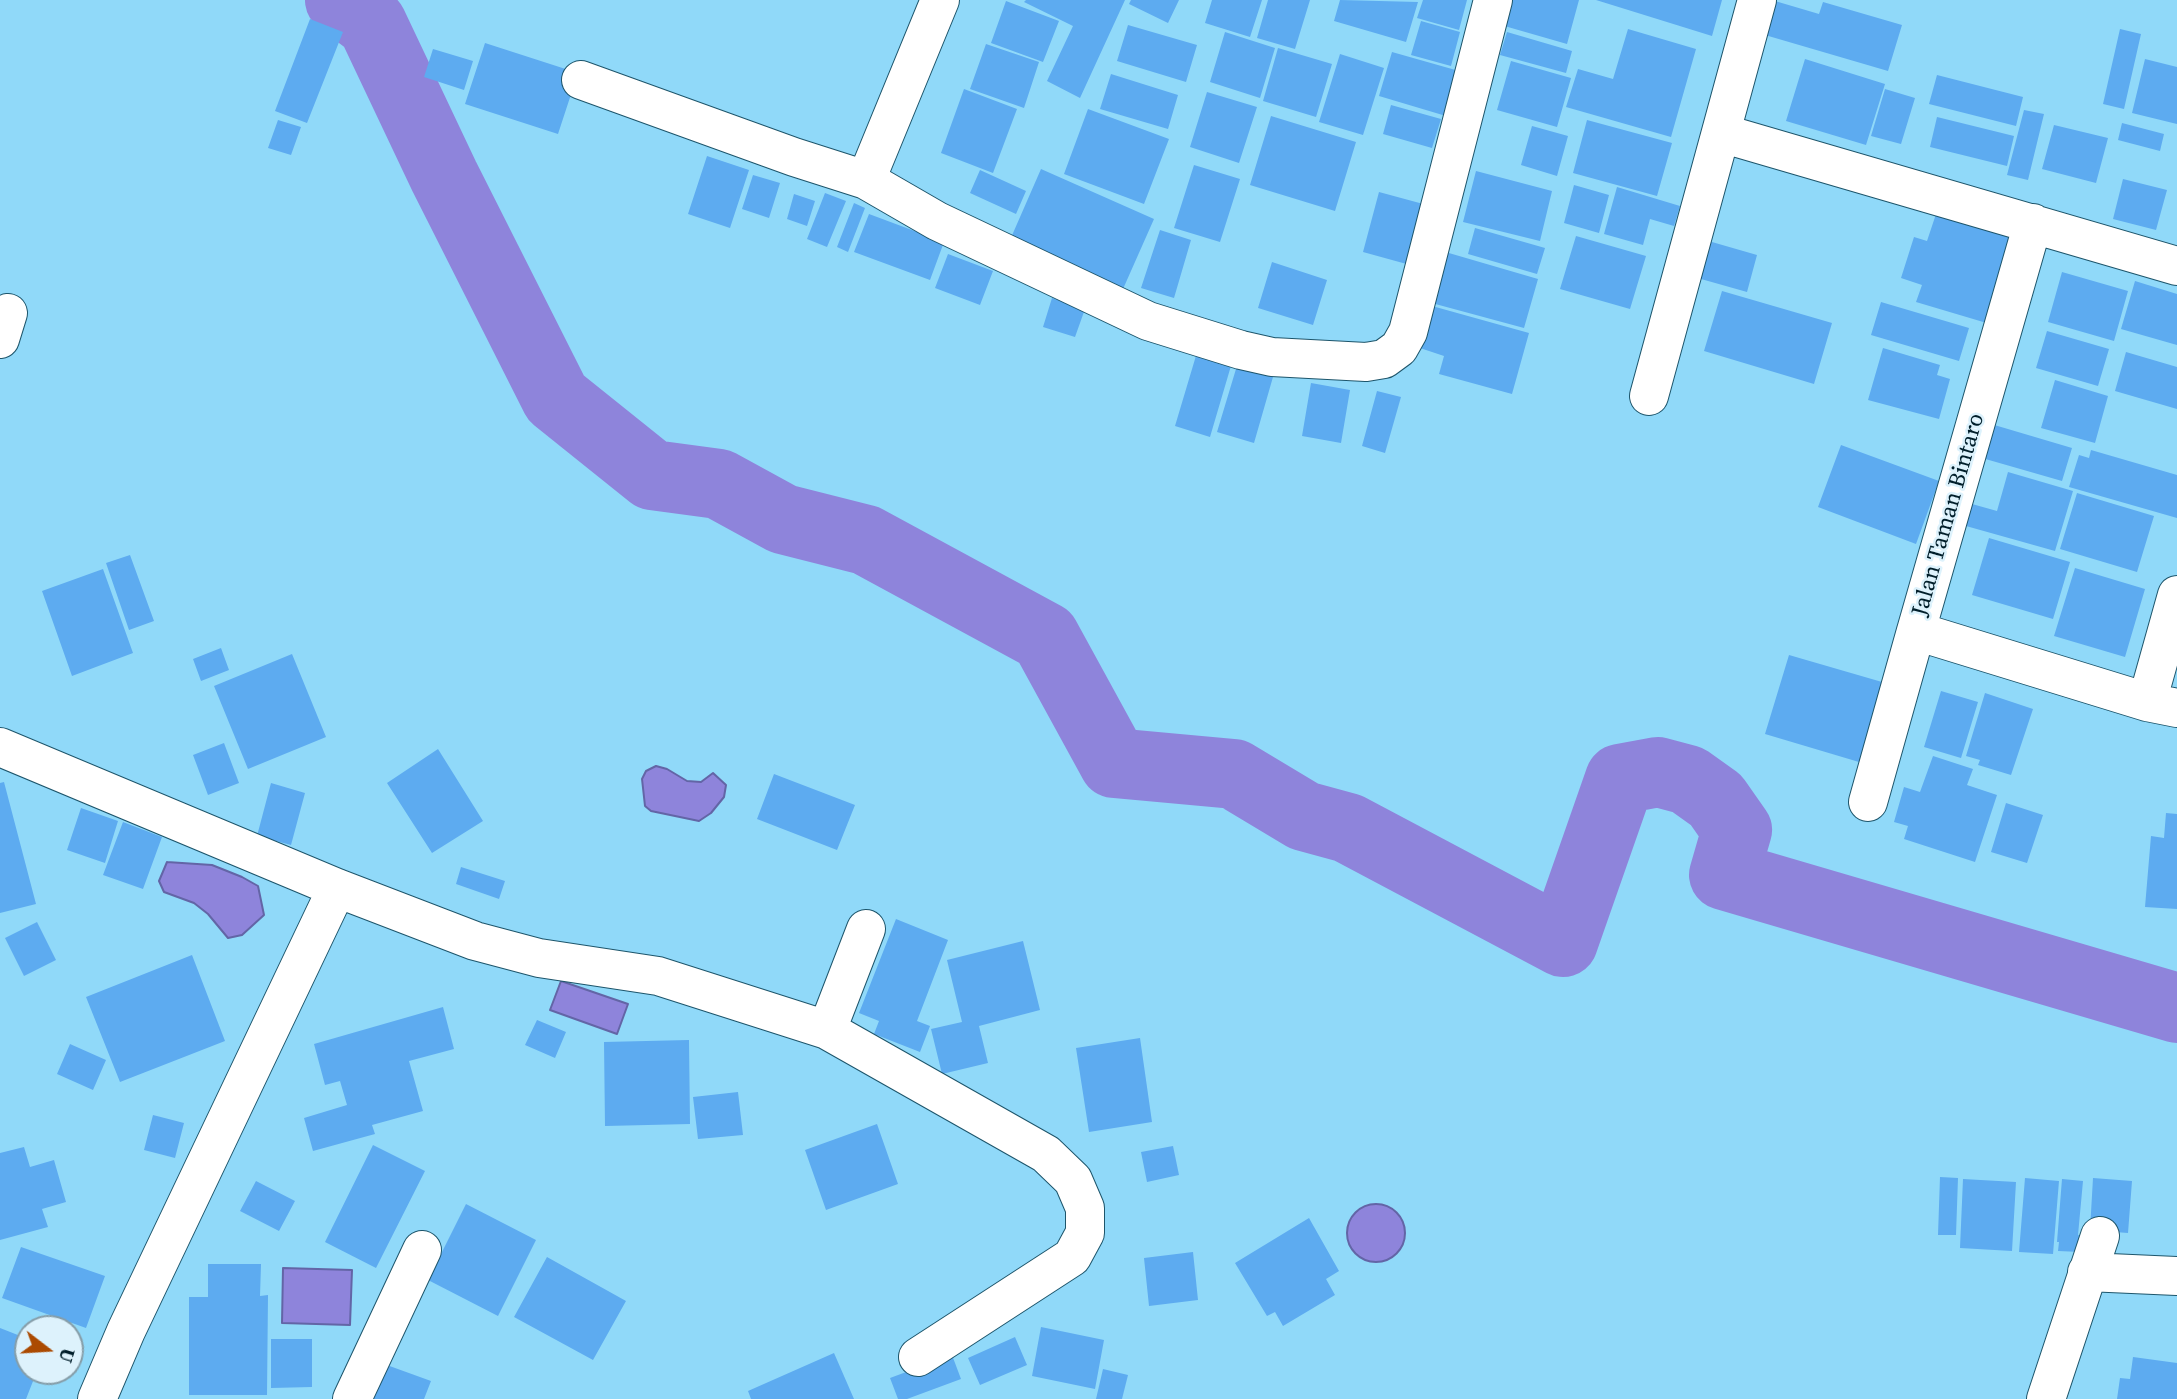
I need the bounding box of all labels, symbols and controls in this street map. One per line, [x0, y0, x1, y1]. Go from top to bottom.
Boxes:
street label: Jalan Taman Bintaro [1907, 410, 1991, 620]
north arrow [14, 1315, 84, 1385]
text: U [53, 1345, 82, 1366]

